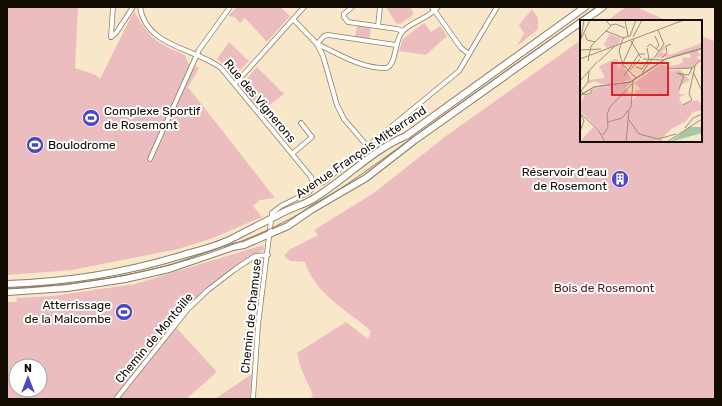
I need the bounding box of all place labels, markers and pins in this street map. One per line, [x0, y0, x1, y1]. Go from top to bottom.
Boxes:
place label: Complexe Sportif de Rosemont [104, 104, 201, 132]
sports icon: Complexe Sportif de Rosemont [81, 108, 101, 128]
sports icon: Boulodrome [25, 135, 45, 155]
place label: Boulodrome [48, 138, 116, 152]
place label: Réservoir d'eau de Rosemont [522, 165, 607, 193]
building icon: Réservoir d'eau de Rosemont [610, 169, 630, 189]
place label: Atterrissage de la Malcombe [25, 298, 111, 326]
sports icon: Atterrissage de la Malcombe [114, 302, 134, 322]

